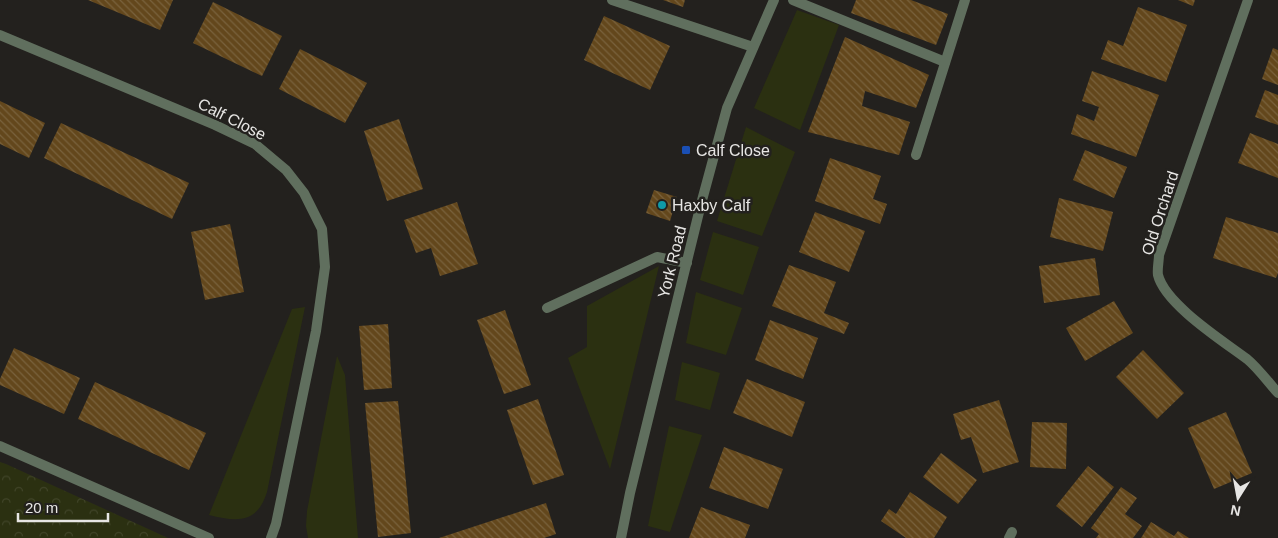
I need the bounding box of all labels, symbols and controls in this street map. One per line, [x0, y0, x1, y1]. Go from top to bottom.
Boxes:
street label: Calf Close [195, 95, 269, 143]
place label: Calf Close [696, 142, 770, 159]
marker: Calf Close [680, 144, 692, 156]
street label: Old Orchard [1138, 169, 1182, 257]
place label: Haxby Calf [672, 197, 751, 214]
marker: Haxby Calf [656, 199, 668, 211]
street label: York Road [655, 224, 689, 300]
north arrow [1213, 473, 1263, 523]
scale bar [18, 490, 108, 522]
text: 20 m [25, 499, 58, 516]
text: N [1229, 502, 1242, 520]

